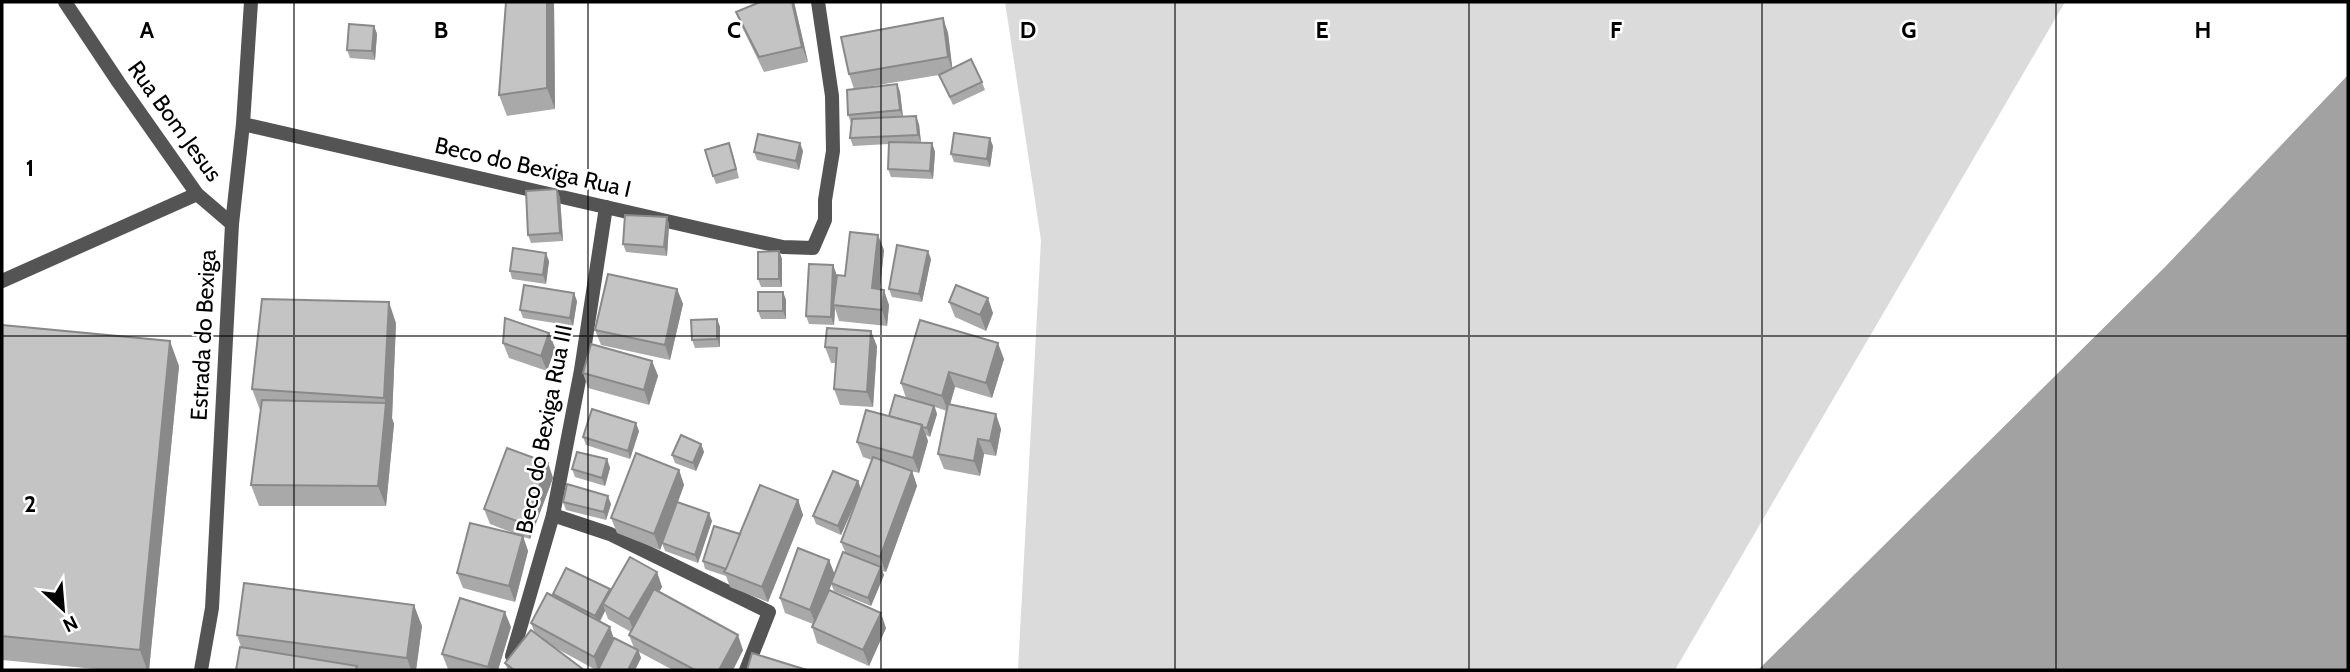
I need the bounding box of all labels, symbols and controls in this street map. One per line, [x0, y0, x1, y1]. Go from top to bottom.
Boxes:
text: A [140, 16, 155, 44]
text: B [434, 16, 448, 44]
text: C [727, 16, 741, 44]
text: D [1020, 16, 1036, 44]
text: E [1315, 16, 1329, 44]
text: F [1610, 16, 1622, 44]
text: G [1901, 16, 1917, 44]
text: H [2195, 16, 2211, 44]
street label: Rua Bom Jesus [122, 55, 228, 187]
street label: Beco do Bexiga Rua I [432, 131, 634, 203]
text: 1 [26, 154, 34, 182]
street label: Estrada do Bexiga [185, 249, 221, 421]
street label: Beco do Bexiga Rua III [510, 322, 578, 536]
text: 2 [24, 490, 36, 518]
north arrow [28, 574, 98, 644]
text: N [59, 611, 81, 637]

